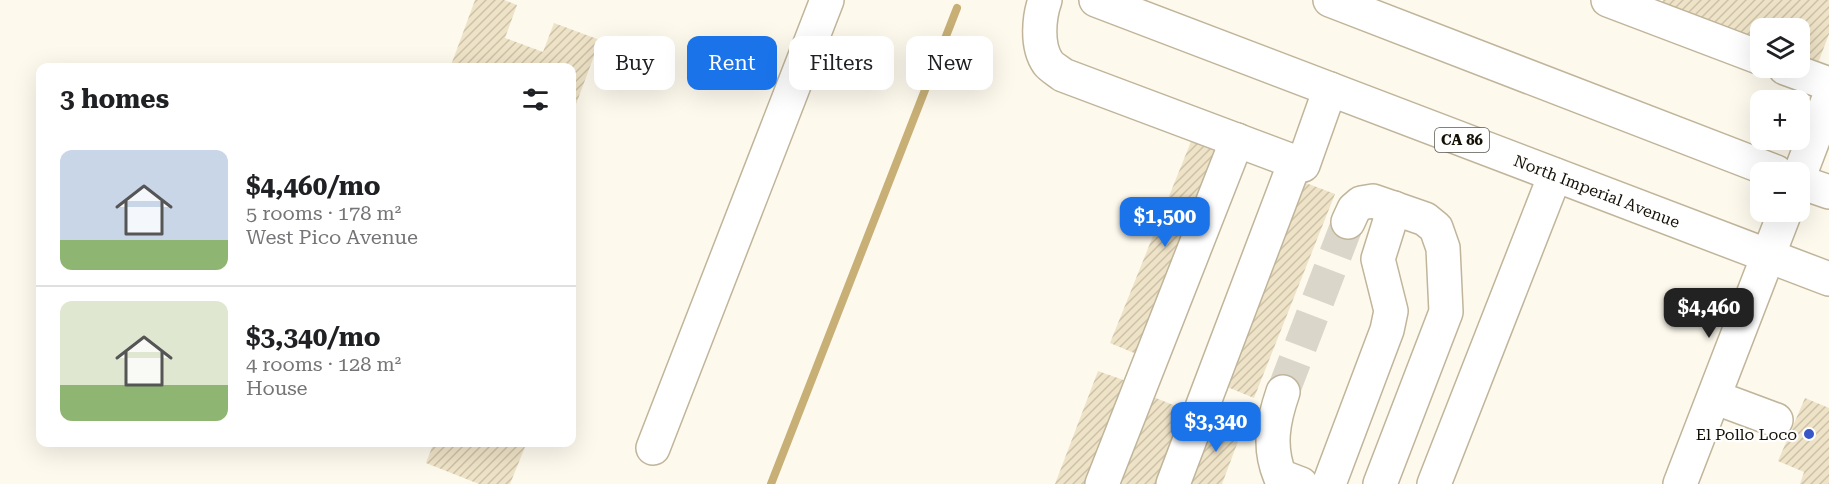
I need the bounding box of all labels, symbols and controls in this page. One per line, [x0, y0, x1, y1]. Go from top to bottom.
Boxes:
map controls [1750, 18, 1810, 222]
button: layers [1750, 18, 1810, 78]
chip: Buy [594, 36, 675, 90]
chip: Rent [687, 36, 777, 90]
chip: Filters [789, 36, 894, 90]
chip: New [906, 36, 993, 90]
icon: filters [519, 83, 552, 116]
text: 3 homes [60, 84, 169, 114]
button: + [1750, 90, 1810, 150]
road number: CA 86 [1435, 128, 1489, 152]
street label: North Imperial Avenue [1511, 151, 1683, 232]
button: − [1750, 162, 1810, 222]
text: $4,460/mo [246, 171, 381, 201]
icon: home [108, 174, 180, 246]
pin: $1,500 [1116, 197, 1214, 248]
text: 5 rooms · 178 m² [246, 201, 401, 225]
text: $1,500 [1134, 204, 1196, 228]
text: West Pico Avenue [246, 225, 418, 249]
pin: $4,460 [1660, 288, 1758, 339]
text: $4,460 [1678, 295, 1740, 319]
text: $3,340/mo [246, 322, 381, 352]
icon: home [108, 325, 180, 397]
text: 4 rooms · 128 m² [246, 352, 401, 376]
text: House [246, 376, 308, 400]
pin: $3,340 [1167, 402, 1265, 453]
text: $3,340 [1185, 409, 1247, 433]
place label: El Pollo Loco [1696, 425, 1797, 444]
marker: El Pollo Loco [1802, 427, 1816, 441]

